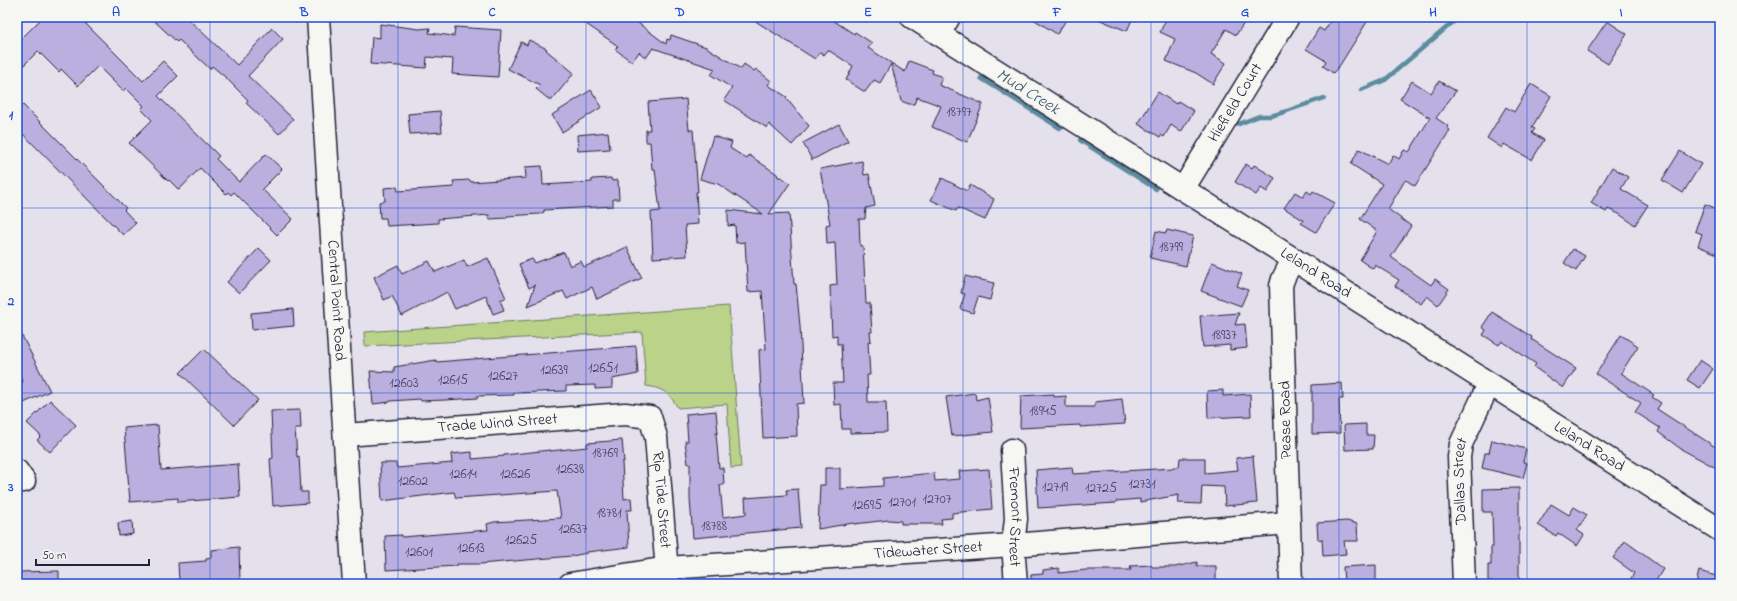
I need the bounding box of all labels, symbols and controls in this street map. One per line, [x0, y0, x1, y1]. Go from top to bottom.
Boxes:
text: A [112, 3, 120, 22]
text: B [299, 3, 309, 22]
text: C [488, 3, 496, 22]
text: D [674, 3, 685, 22]
text: E [864, 3, 872, 22]
text: F [1052, 3, 1062, 22]
text: G [1241, 3, 1249, 22]
text: H [1429, 3, 1437, 22]
text: I [1619, 3, 1623, 22]
street label: Hiefield Court [1202, 58, 1269, 147]
water label: Mud Creek [991, 63, 1066, 122]
house number: 18797 [946, 102, 972, 123]
text: 1 [9, 106, 14, 125]
house number: 18799 [1159, 237, 1184, 258]
street label: Central Point Road [320, 239, 352, 362]
street label: Leland Road [1275, 242, 1356, 305]
text: 2 [7, 292, 15, 311]
house number: 18937 [1211, 325, 1237, 346]
house number: 12651 [588, 358, 619, 379]
house number: 12639 [540, 360, 569, 381]
house number: 12627 [488, 366, 518, 387]
house number: 12615 [438, 370, 468, 391]
house number: 12603 [389, 373, 419, 394]
street label: Pease Road [1273, 381, 1299, 459]
house number: 18945 [1029, 401, 1057, 422]
street label: Trade Wind Street [437, 407, 559, 440]
street label: Leland Road [1549, 415, 1629, 478]
street label: Dallas Street [1447, 433, 1475, 526]
house number: 18769 [592, 443, 619, 464]
street label: Rip Tide Street [645, 451, 677, 550]
house number: 12638 [556, 459, 584, 480]
house number: 12614 [449, 464, 477, 485]
house number: 12626 [500, 464, 530, 485]
street label: Fremont Street [1001, 465, 1028, 568]
house number: 12602 [398, 471, 428, 492]
house number: 12731 [1128, 474, 1156, 495]
house number: 12719 [1042, 477, 1069, 498]
text: 3 [7, 478, 14, 497]
house number: 12725 [1085, 478, 1117, 499]
house number: 12707 [923, 489, 952, 510]
house number: 12701 [888, 492, 916, 513]
house number: 12695 [852, 495, 882, 516]
house number: 18781 [596, 503, 622, 524]
house number: 18788 [701, 516, 727, 537]
house number: 12637 [558, 519, 588, 540]
house number: 12625 [505, 530, 537, 551]
street label: Tidewater Street [873, 535, 984, 566]
house number: 12613 [457, 538, 485, 559]
scale bar [36, 541, 149, 567]
house number: 12601 [405, 542, 434, 563]
text: 50 m [42, 547, 66, 565]

